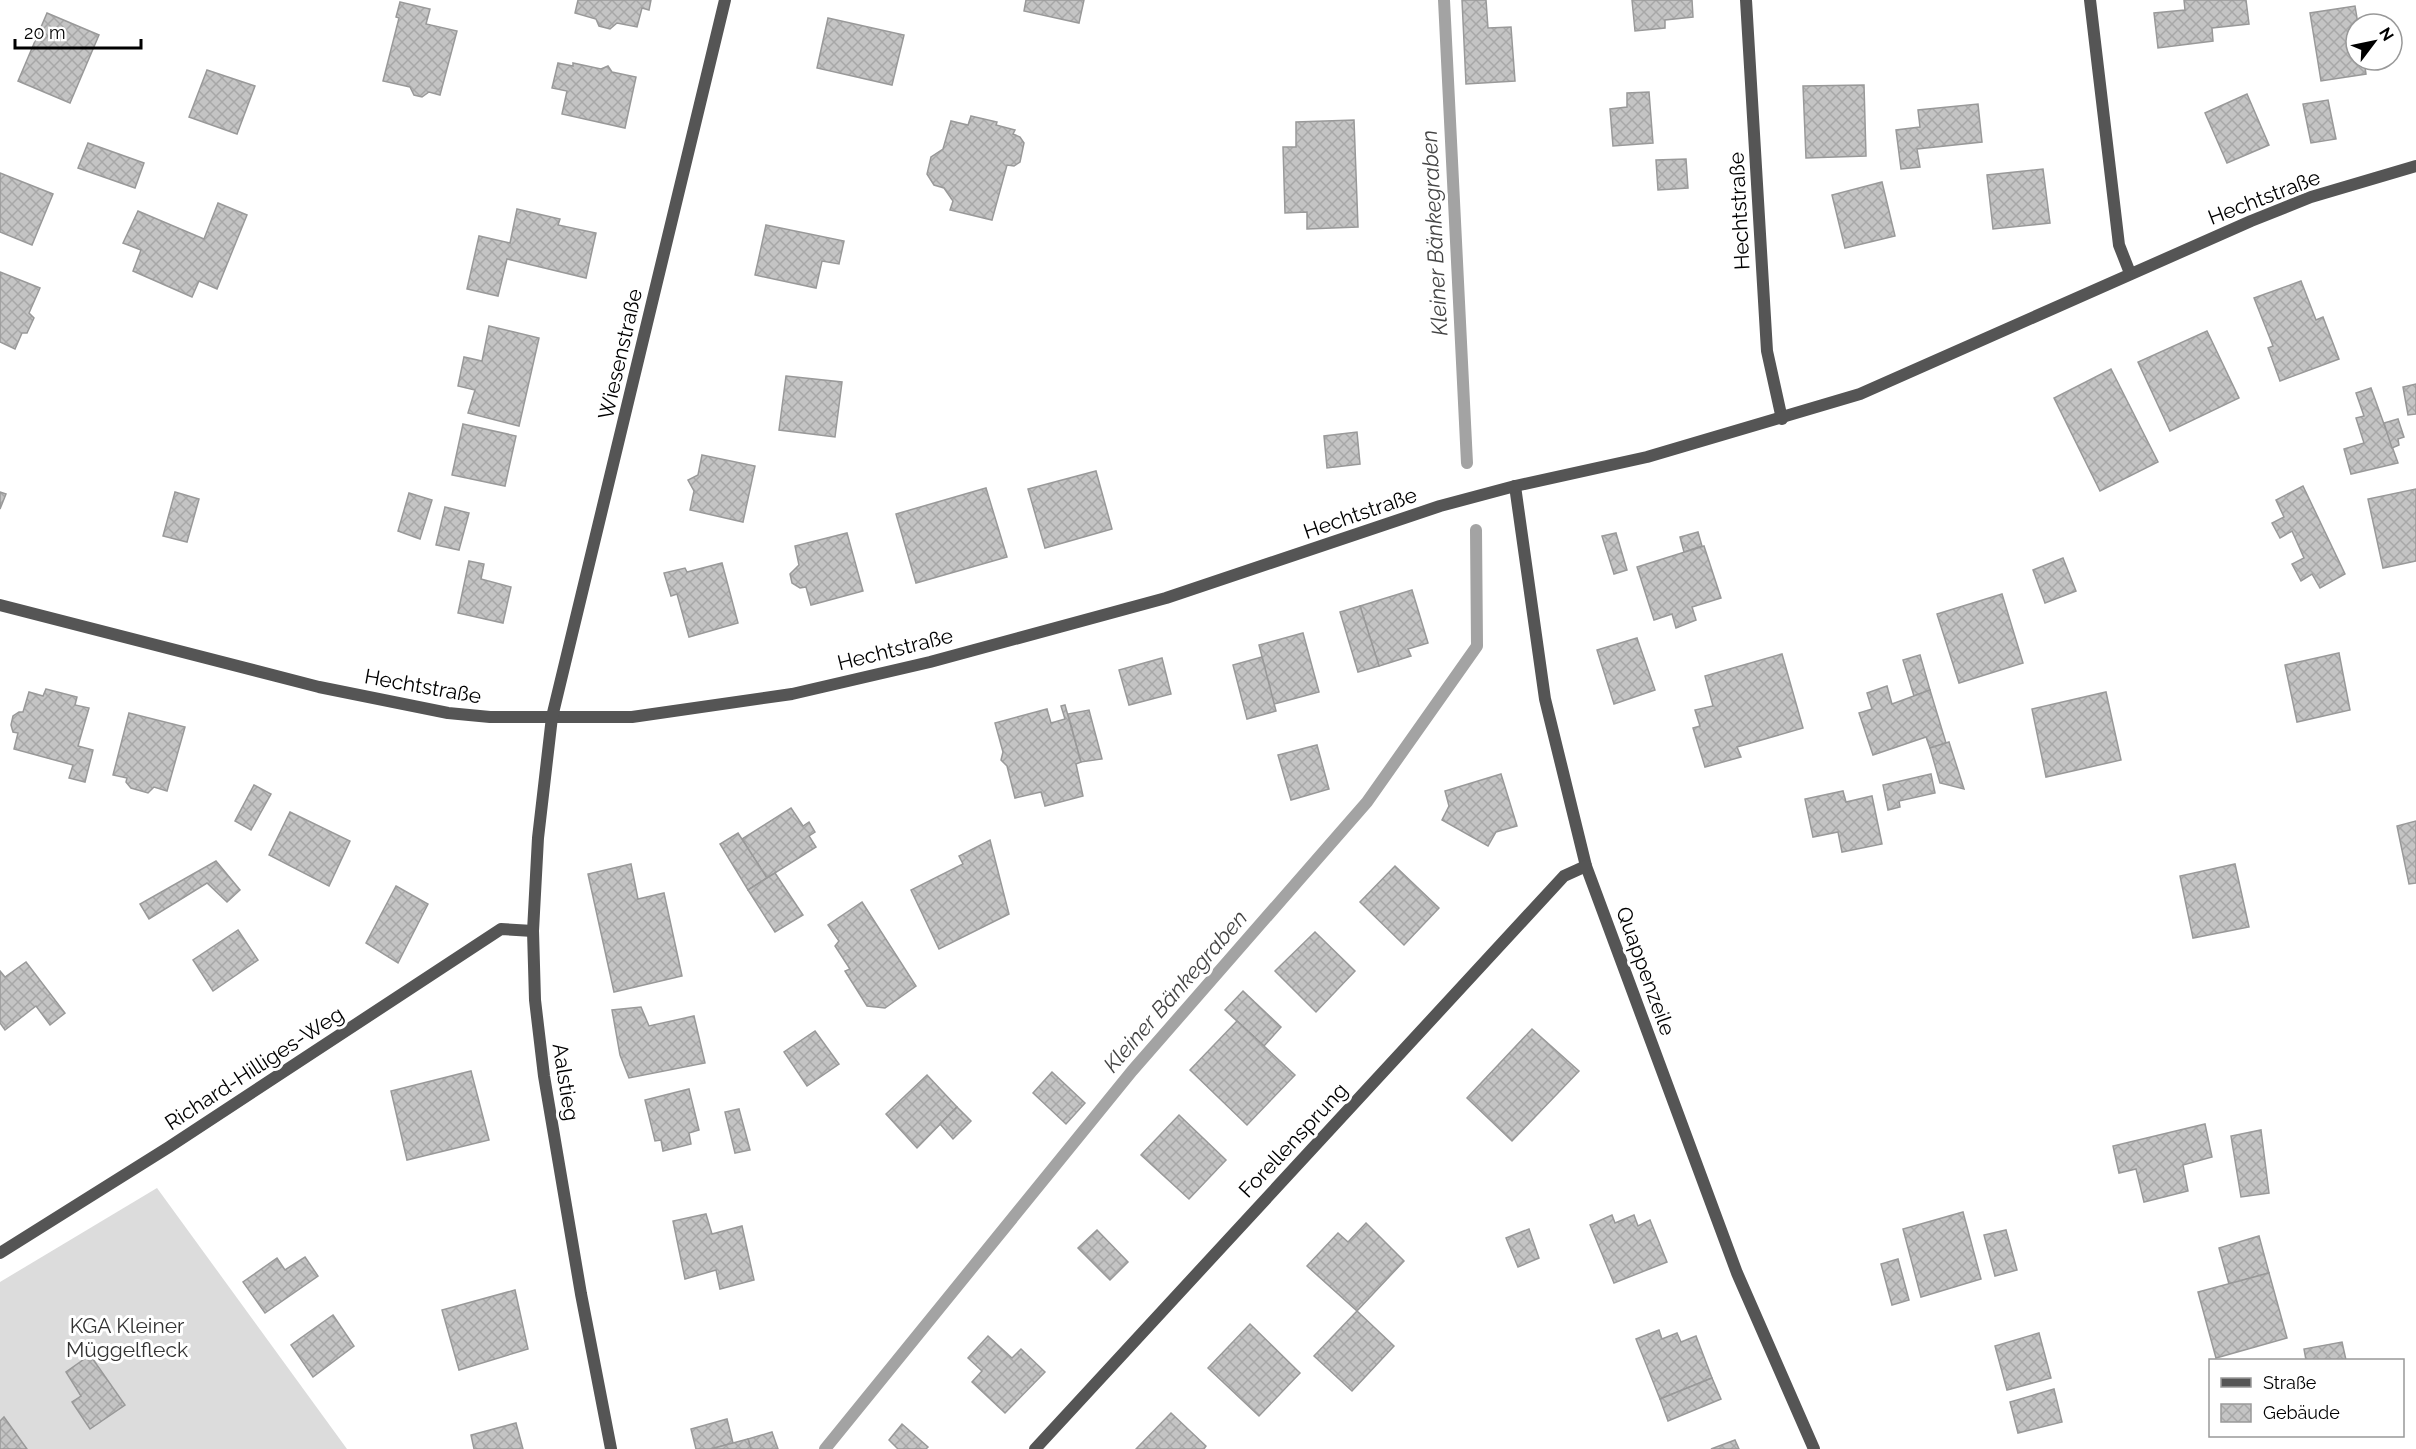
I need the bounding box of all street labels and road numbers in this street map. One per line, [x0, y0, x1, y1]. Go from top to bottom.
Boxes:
street label: Hechtstraße [1723, 151, 1755, 271]
street label: Hechtstraße [2204, 164, 2324, 230]
street label: Wiesenstraße [593, 286, 647, 422]
street label: Hechtstraße [1300, 482, 1420, 544]
street label: Hechtstraße [835, 623, 955, 675]
street label: Hechtstraße [363, 663, 483, 709]
street label: Quappenzeile [1611, 903, 1681, 1039]
street label: Richard-Hilliges-Weg [160, 1001, 348, 1135]
street label: Aalstieg [548, 1041, 584, 1123]
street label: Forellensprung [1233, 1077, 1353, 1203]

